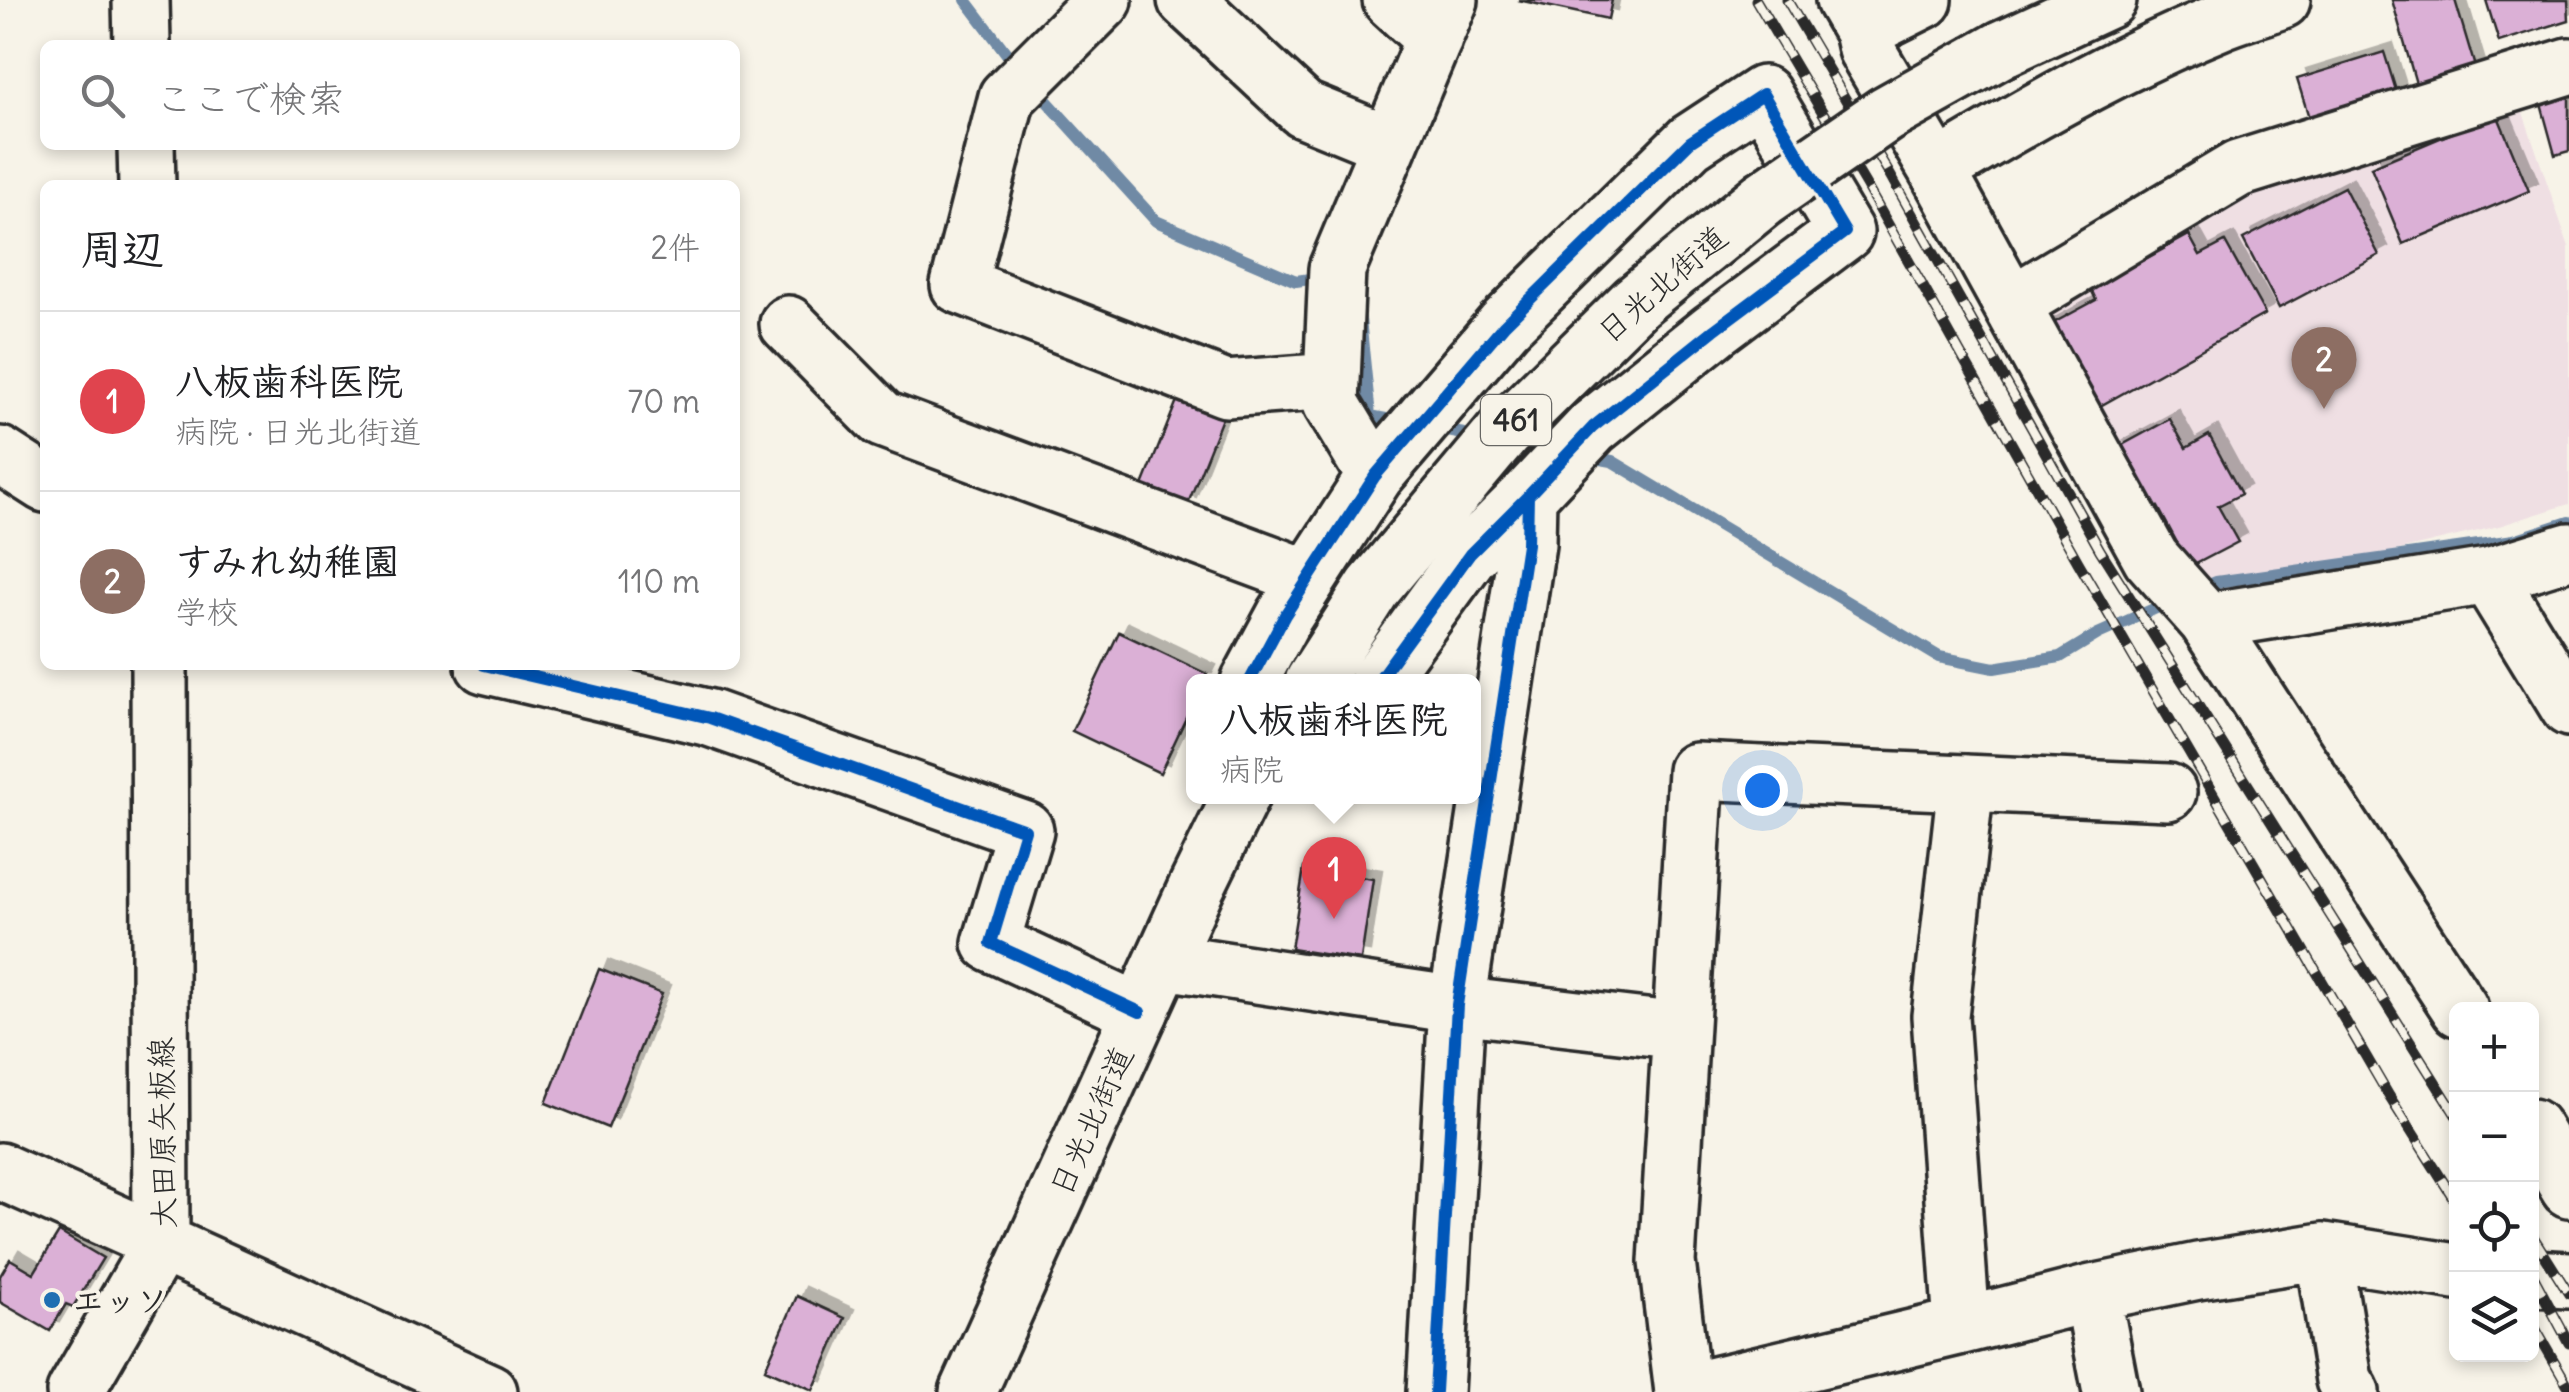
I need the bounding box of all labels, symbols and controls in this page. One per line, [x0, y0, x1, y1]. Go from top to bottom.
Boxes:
search box [40, 40, 740, 150]
icon: search [75, 68, 130, 123]
text: ここで検索 [155, 75, 345, 122]
street label: 日光北街道 [1588, 216, 1736, 352]
text: 周辺 [80, 223, 164, 275]
text: 2件 [650, 227, 700, 268]
pin: 2 [2292, 326, 2356, 409]
text: 八板歯科医院 [175, 358, 403, 405]
text: 1 [106, 381, 119, 422]
text: 70 m [628, 381, 700, 422]
road number: 461 [1481, 395, 1551, 445]
text: 病院 · 日光北街道 [175, 411, 421, 452]
text: すみれ幼稚園 [175, 538, 400, 585]
text: 2 [104, 561, 121, 602]
text: 110 m [618, 561, 700, 602]
text: 学校 [175, 591, 239, 632]
popup [1186, 674, 1481, 804]
text: 八板歯科医院 [1219, 696, 1448, 743]
text: 病院 [1219, 749, 1284, 790]
your location [1737, 765, 1788, 816]
pin: 1 [1302, 836, 1366, 919]
map controls [2449, 1002, 2539, 1362]
button: + [2449, 1002, 2539, 1092]
street label: 大田原矢板線 [140, 1037, 184, 1229]
street label: 日光北街道 [1040, 1040, 1142, 1202]
button: − [2449, 1092, 2539, 1182]
button: locate [2449, 1182, 2539, 1272]
button: layers [2449, 1272, 2539, 1362]
place label: エッソ [72, 1280, 168, 1321]
marker: エッソ [41, 1289, 63, 1311]

